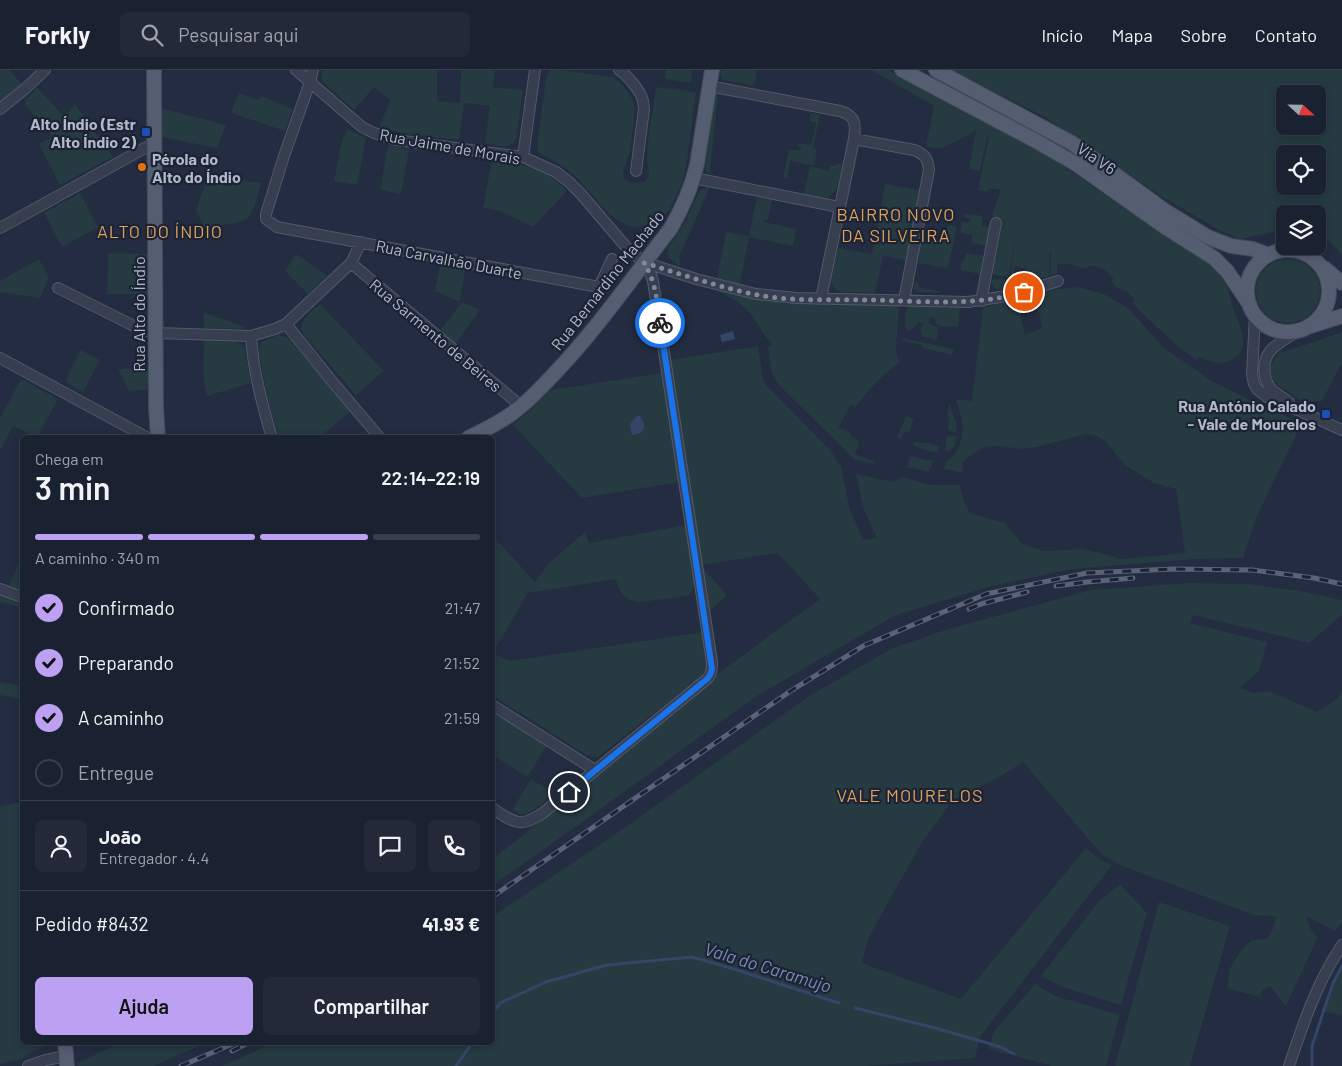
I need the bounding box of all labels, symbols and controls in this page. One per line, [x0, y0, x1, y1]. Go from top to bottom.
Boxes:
search box [120, 12, 470, 57]
text: Forkly [25, 20, 90, 49]
icon: search [138, 21, 166, 49]
text: Pesquisar aqui [178, 23, 299, 46]
text: Início [1041, 24, 1083, 46]
text: Mapa [1111, 24, 1153, 46]
text: Sobre [1181, 24, 1227, 46]
text: Contato [1255, 24, 1317, 46]
north arrow [1276, 85, 1326, 135]
map controls [1276, 85, 1326, 255]
place label: Alto Índio (Estr Alto Índio 2) [30, 114, 136, 151]
street label: Rua Jaime de Morais [378, 124, 522, 168]
marker: Alto Índio (Estr Alto Índio 2) [140, 126, 152, 138]
street label: Via V6 [1074, 138, 1120, 178]
button: locate [1276, 145, 1326, 195]
place label: Pérola do Alto do Índio [152, 149, 241, 186]
marker: Pérola do Alto do Índio [136, 161, 148, 173]
district label: BAIRRO NOVO DA SILVEIRA [837, 203, 955, 246]
button: layers [1276, 205, 1326, 255]
street label: Rua Bernardino Machado [547, 206, 667, 354]
district label: ALTO DO ÍNDIO [97, 220, 223, 242]
street label: Rua Carvalhão Duarte [374, 236, 524, 282]
street label: Rua Alto do Índio [129, 256, 148, 372]
pin [1003, 271, 1045, 313]
street label: Rua Sarmento de Beires [366, 274, 506, 396]
icon: bag [1010, 278, 1038, 306]
courier [635, 298, 685, 348]
icon: bike [646, 309, 674, 337]
place label: Rua António Calado - Vale de Mourelos [1178, 396, 1316, 433]
marker: Rua António Calado - Vale de Mourelos [1320, 408, 1332, 420]
text: Chega em [35, 449, 103, 468]
text: 22:14–22:19 [381, 466, 480, 489]
text: 3 min [35, 468, 111, 506]
text: A caminho · 340 m [35, 548, 160, 567]
icon: check [35, 594, 63, 622]
text: Confirmado [78, 596, 175, 619]
text: 21:47 [445, 598, 480, 617]
icon: check [35, 649, 63, 677]
text: Preparando [78, 651, 174, 674]
text: 21:52 [444, 653, 480, 672]
icon: check [35, 704, 63, 732]
text: A caminho [78, 706, 164, 729]
text: 21:59 [444, 708, 480, 727]
text: Entregue [78, 761, 154, 784]
pin [548, 771, 590, 813]
icon: home [555, 778, 583, 806]
district label: VALE MOURELOS [836, 784, 984, 806]
button: person [35, 820, 87, 872]
button: chat [364, 820, 416, 872]
button: phone [428, 820, 480, 872]
text: João [99, 825, 141, 848]
text: Entregador · 4.4 [99, 848, 209, 867]
text: Pedido #8432 [35, 912, 149, 935]
text: 41.93 € [422, 912, 480, 935]
water label: Vala do Caramujo [702, 937, 834, 997]
button: Ajuda [35, 977, 253, 1035]
button: Compartilhar [263, 977, 480, 1035]

